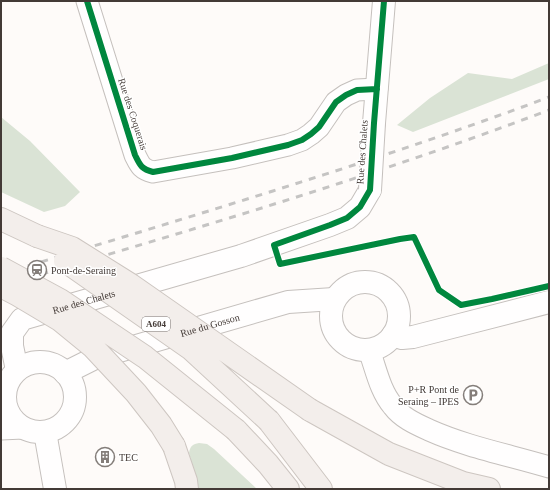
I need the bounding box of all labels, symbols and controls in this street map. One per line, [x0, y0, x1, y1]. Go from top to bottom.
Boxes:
street label: Rue des Coquerais [116, 77, 150, 151]
street label: Rue des Chalets [354, 119, 370, 185]
station icon: Pont-de-Seraing [26, 259, 48, 281]
place label: Pont-de-Seraing [51, 265, 116, 276]
street label: Rue des Chalets [51, 287, 116, 315]
street label: Rue du Gosson [179, 311, 241, 339]
road number: A604 [142, 317, 170, 331]
place label: P+R Pont de Seraing – IPES [398, 384, 460, 407]
parking icon: P+R Pont de Seraing – IPES [462, 384, 484, 406]
building icon: TEC [94, 446, 116, 468]
place label: TEC [119, 452, 138, 463]

